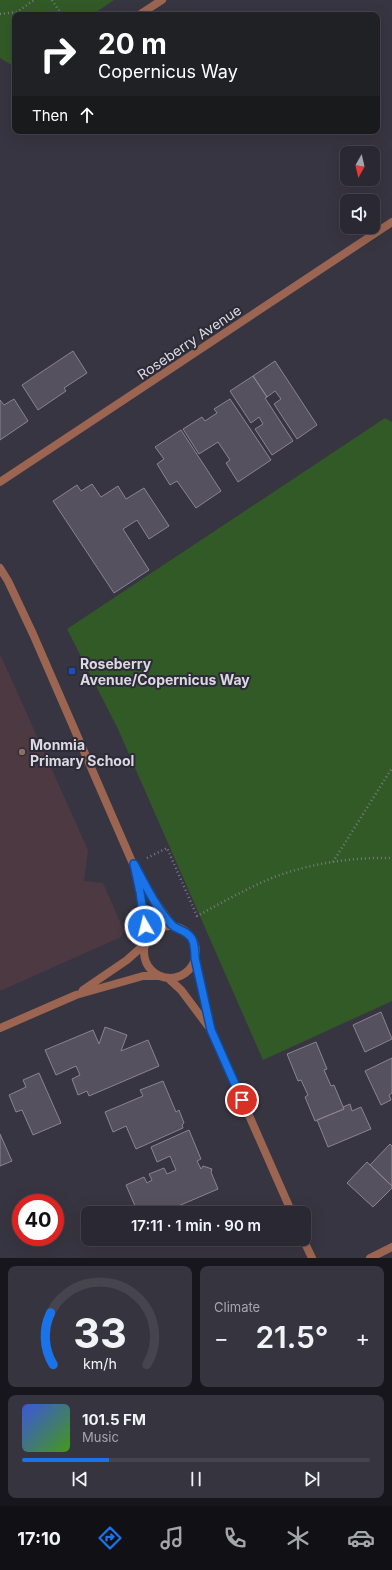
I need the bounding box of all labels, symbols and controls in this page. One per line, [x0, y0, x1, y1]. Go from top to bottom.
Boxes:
text: 20 m [98, 27, 167, 61]
icon: right [32, 28, 84, 80]
text: Copernicus Way [98, 61, 238, 82]
icon: ahead [76, 104, 98, 126]
text: Then [32, 106, 68, 125]
north arrow [340, 146, 380, 186]
map controls [340, 146, 380, 234]
button: sound [340, 194, 380, 234]
street label: Roseberry Avenue [134, 301, 244, 383]
place label: Roseberry Avenue/Copernicus Way [80, 655, 250, 688]
marker: Roseberry Avenue/Copernicus Way [67, 666, 77, 676]
place label: Monmia Primary School [30, 736, 134, 769]
marker: Monmia Primary School [17, 747, 27, 757]
position arrow [124, 905, 166, 947]
pin [225, 1083, 259, 1117]
icon: arrive [231, 1089, 253, 1111]
speed limit sign: 40 [12, 1194, 64, 1246]
text: 17:11 · 1 min · 90 m [131, 1216, 261, 1235]
text: Climate [214, 1299, 260, 1315]
text: 33 [73, 1307, 127, 1357]
text: 21.5° [255, 1319, 329, 1355]
text: − [214, 1325, 229, 1351]
text: + [355, 1325, 370, 1351]
text: km/h [83, 1354, 117, 1371]
text: 101.5 FM [82, 1410, 146, 1429]
text: Music [82, 1429, 119, 1445]
icon: previous [69, 1468, 91, 1490]
icon: pause [185, 1468, 207, 1490]
icon: next [301, 1468, 323, 1490]
icon: directions [96, 1524, 124, 1552]
icon: music [158, 1524, 186, 1552]
icon: phone [221, 1524, 249, 1552]
icon: climate [284, 1524, 312, 1552]
icon: car [347, 1524, 375, 1552]
text: 17:10 [17, 1528, 61, 1549]

